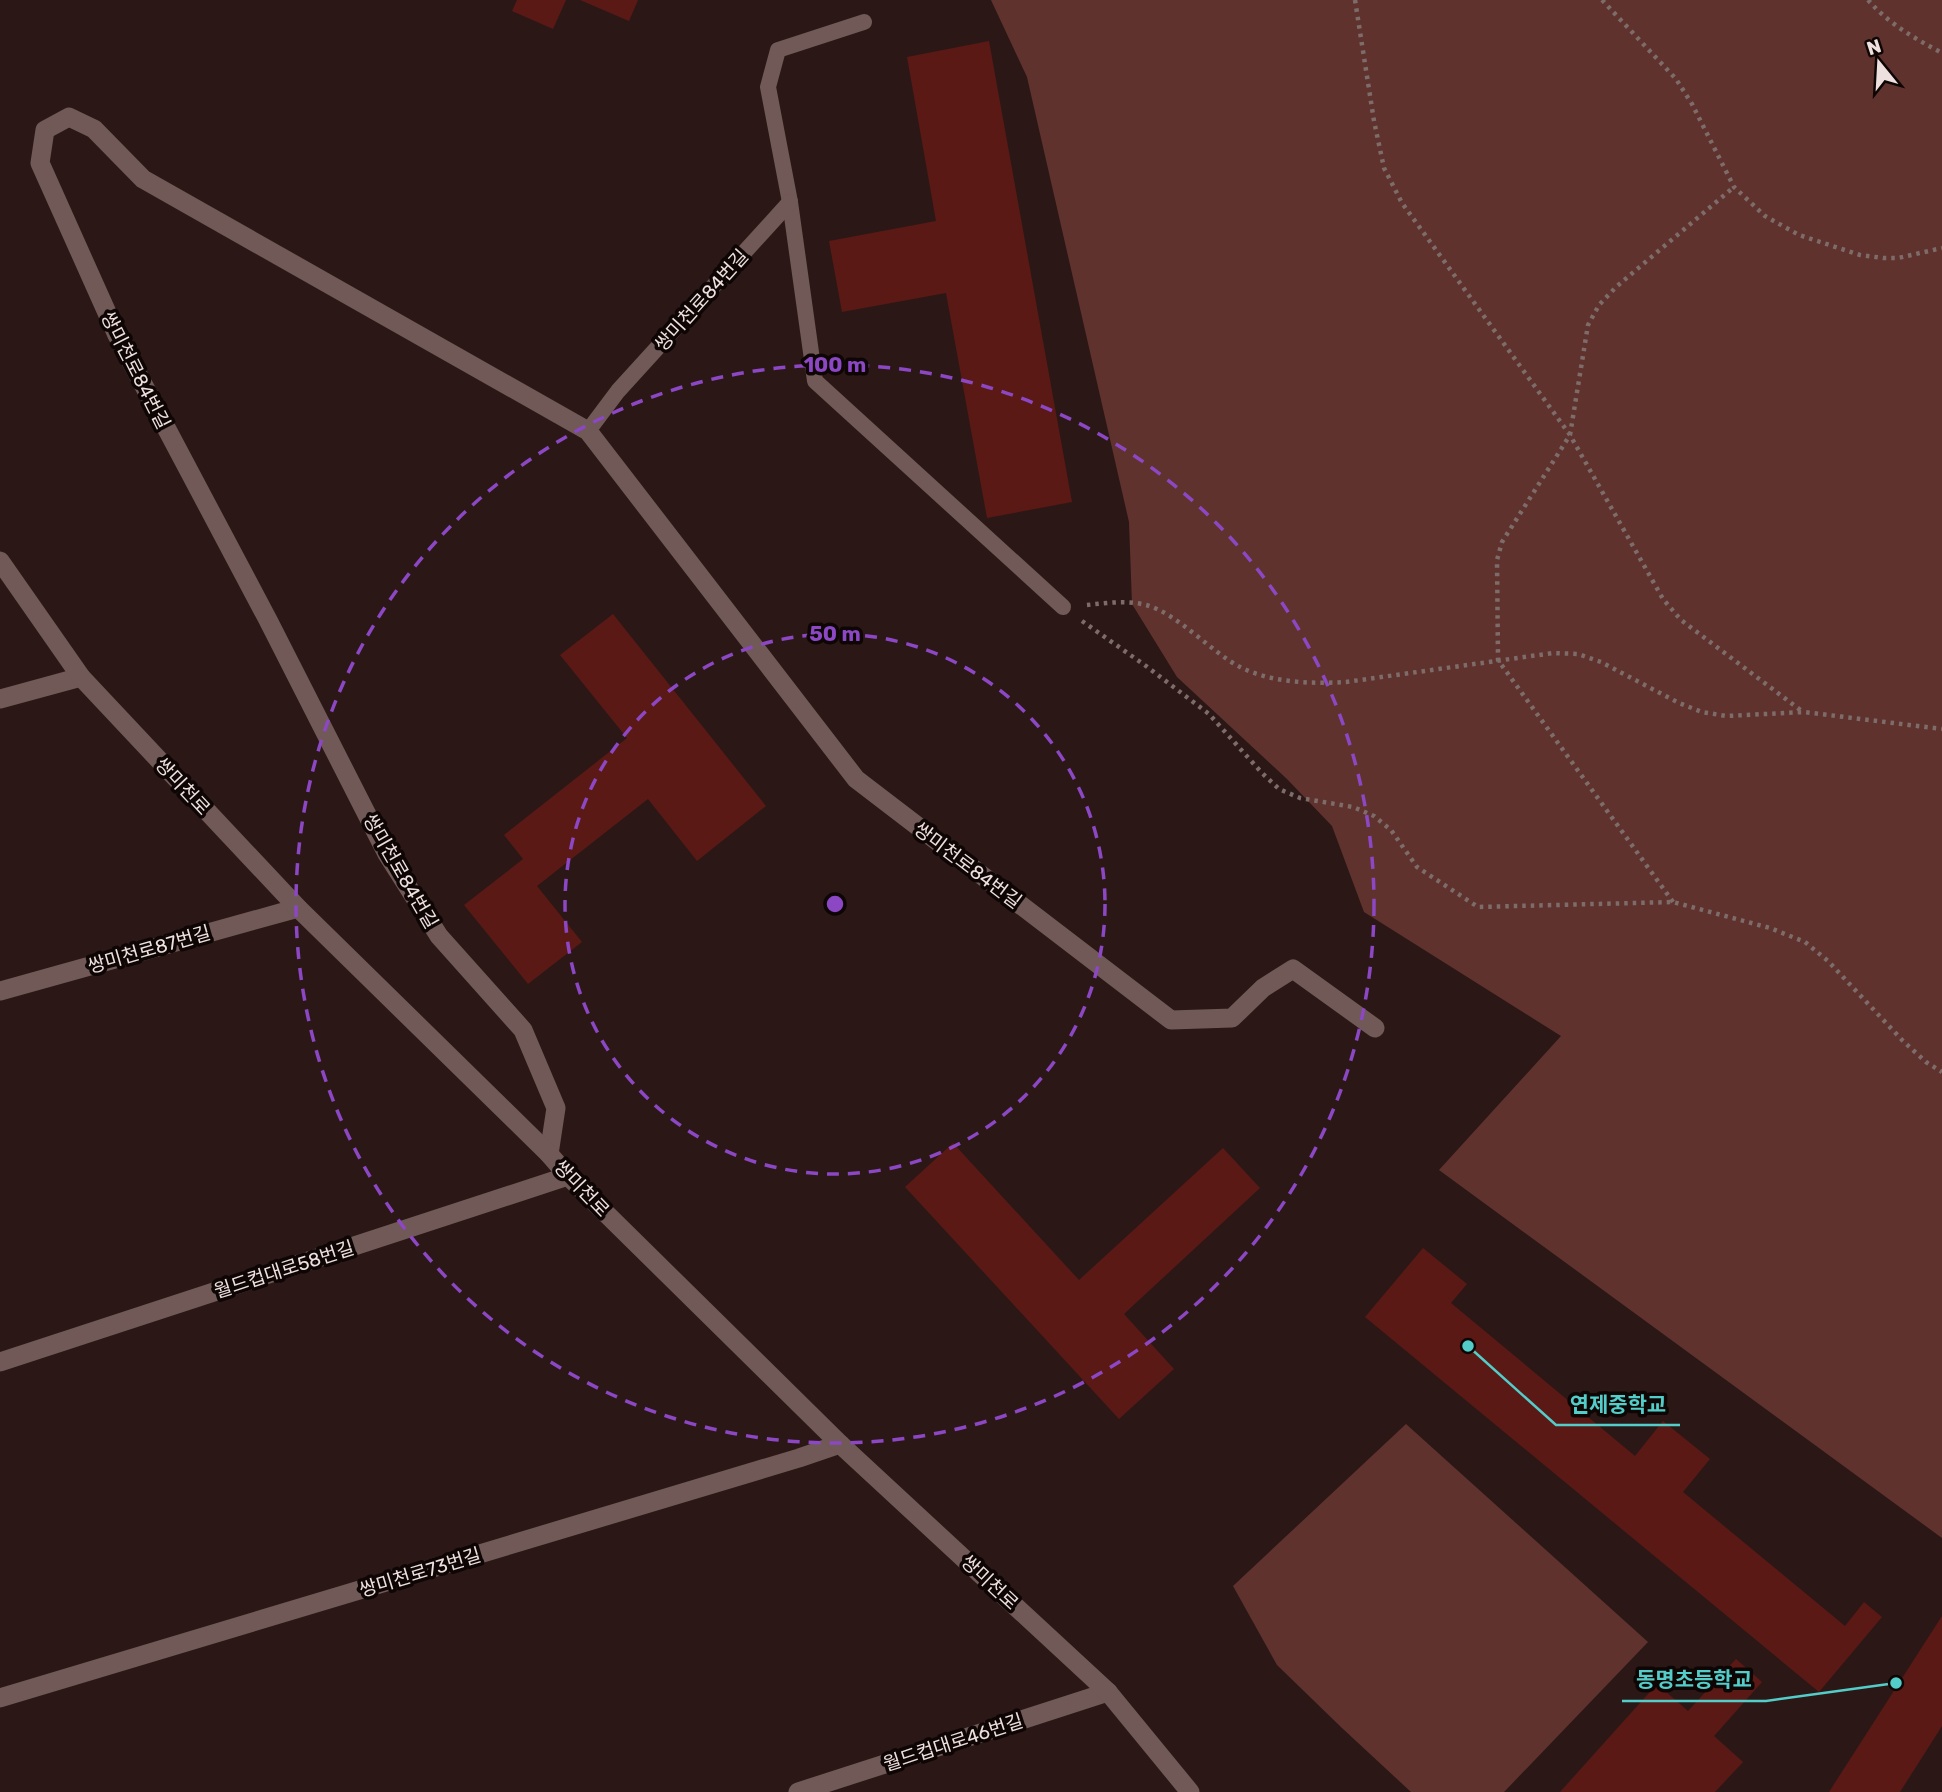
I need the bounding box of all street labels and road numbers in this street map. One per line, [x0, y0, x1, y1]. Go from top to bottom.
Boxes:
street label: 쌍미천로84번길 [650, 245, 753, 356]
street label: 쌍미천로84번길 [96, 308, 175, 433]
street label: 쌍미천로 [150, 753, 215, 820]
street label: 쌍미천로84번길 [358, 810, 443, 933]
street label: 쌍미천로84번길 [909, 817, 1026, 913]
street label: 쌍미천로87번길 [85, 921, 213, 978]
street label: 쌍미천로 [549, 1155, 614, 1221]
street label: 월드컵대로58번길 [211, 1236, 357, 1303]
street label: 쌍미천로73번길 [357, 1543, 484, 1602]
street label: 쌍미천로 [956, 1550, 1023, 1615]
street label: 월드컵대로46번길 [880, 1709, 1026, 1776]

